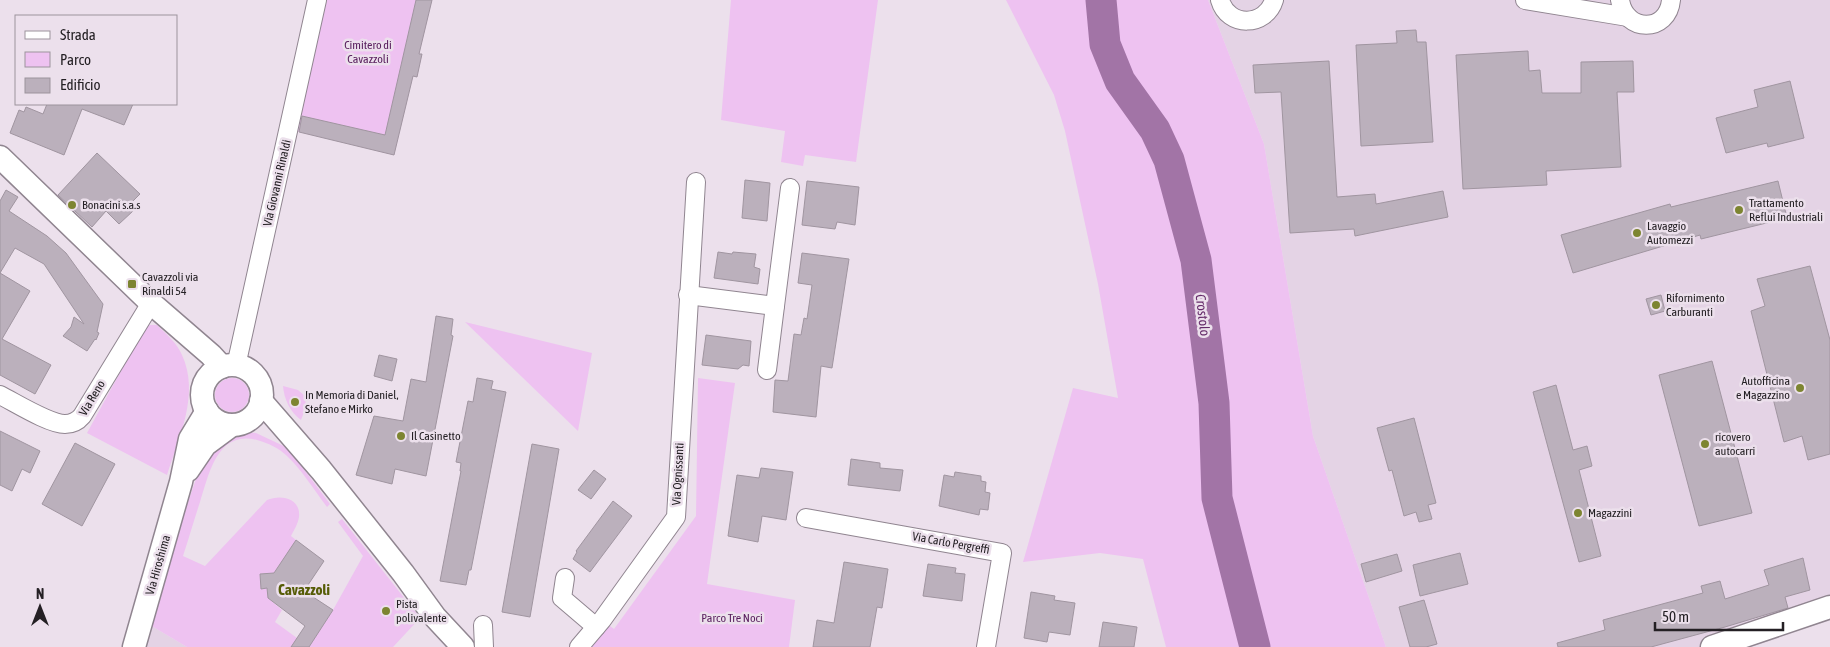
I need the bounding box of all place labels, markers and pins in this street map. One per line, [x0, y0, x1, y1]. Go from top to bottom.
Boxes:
place label: Trattamento Reflui Industriali [1749, 196, 1823, 224]
place label: Bonacini s.a.s [82, 198, 140, 212]
marker: Bonacini s.a.s [66, 199, 78, 211]
marker: Trattamento Reflui Industriali [1733, 204, 1745, 216]
place label: Lavaggio Automezzi [1647, 219, 1693, 247]
marker: Lavaggio Automezzi [1631, 227, 1643, 239]
place label: Cavazzoli via Rinaldi 54 [142, 270, 198, 298]
marker: Cavazzoli via Rinaldi 54 [126, 278, 138, 290]
place label: Rifornimento Carburanti [1666, 291, 1725, 319]
marker: Rifornimento Carburanti [1650, 299, 1662, 311]
place label: Autofficina e Magazzino [1736, 374, 1790, 402]
marker: Autofficina e Magazzino [1794, 382, 1806, 394]
place label: In Memoria di Daniel, Stefano e Mirko [305, 388, 399, 416]
marker: In Memoria di Daniel, Stefano e Mirko [289, 396, 301, 408]
place label: Il Casinetto [411, 429, 461, 443]
marker: Il Casinetto [395, 430, 407, 442]
place label: ricovero autocarri [1715, 430, 1755, 458]
marker: ricovero autocarri [1699, 438, 1711, 450]
place label: Magazzini [1588, 506, 1632, 520]
marker: Magazzini [1572, 507, 1584, 519]
place label: Pista polivalente [396, 597, 447, 625]
marker: Pista polivalente [380, 605, 392, 617]

